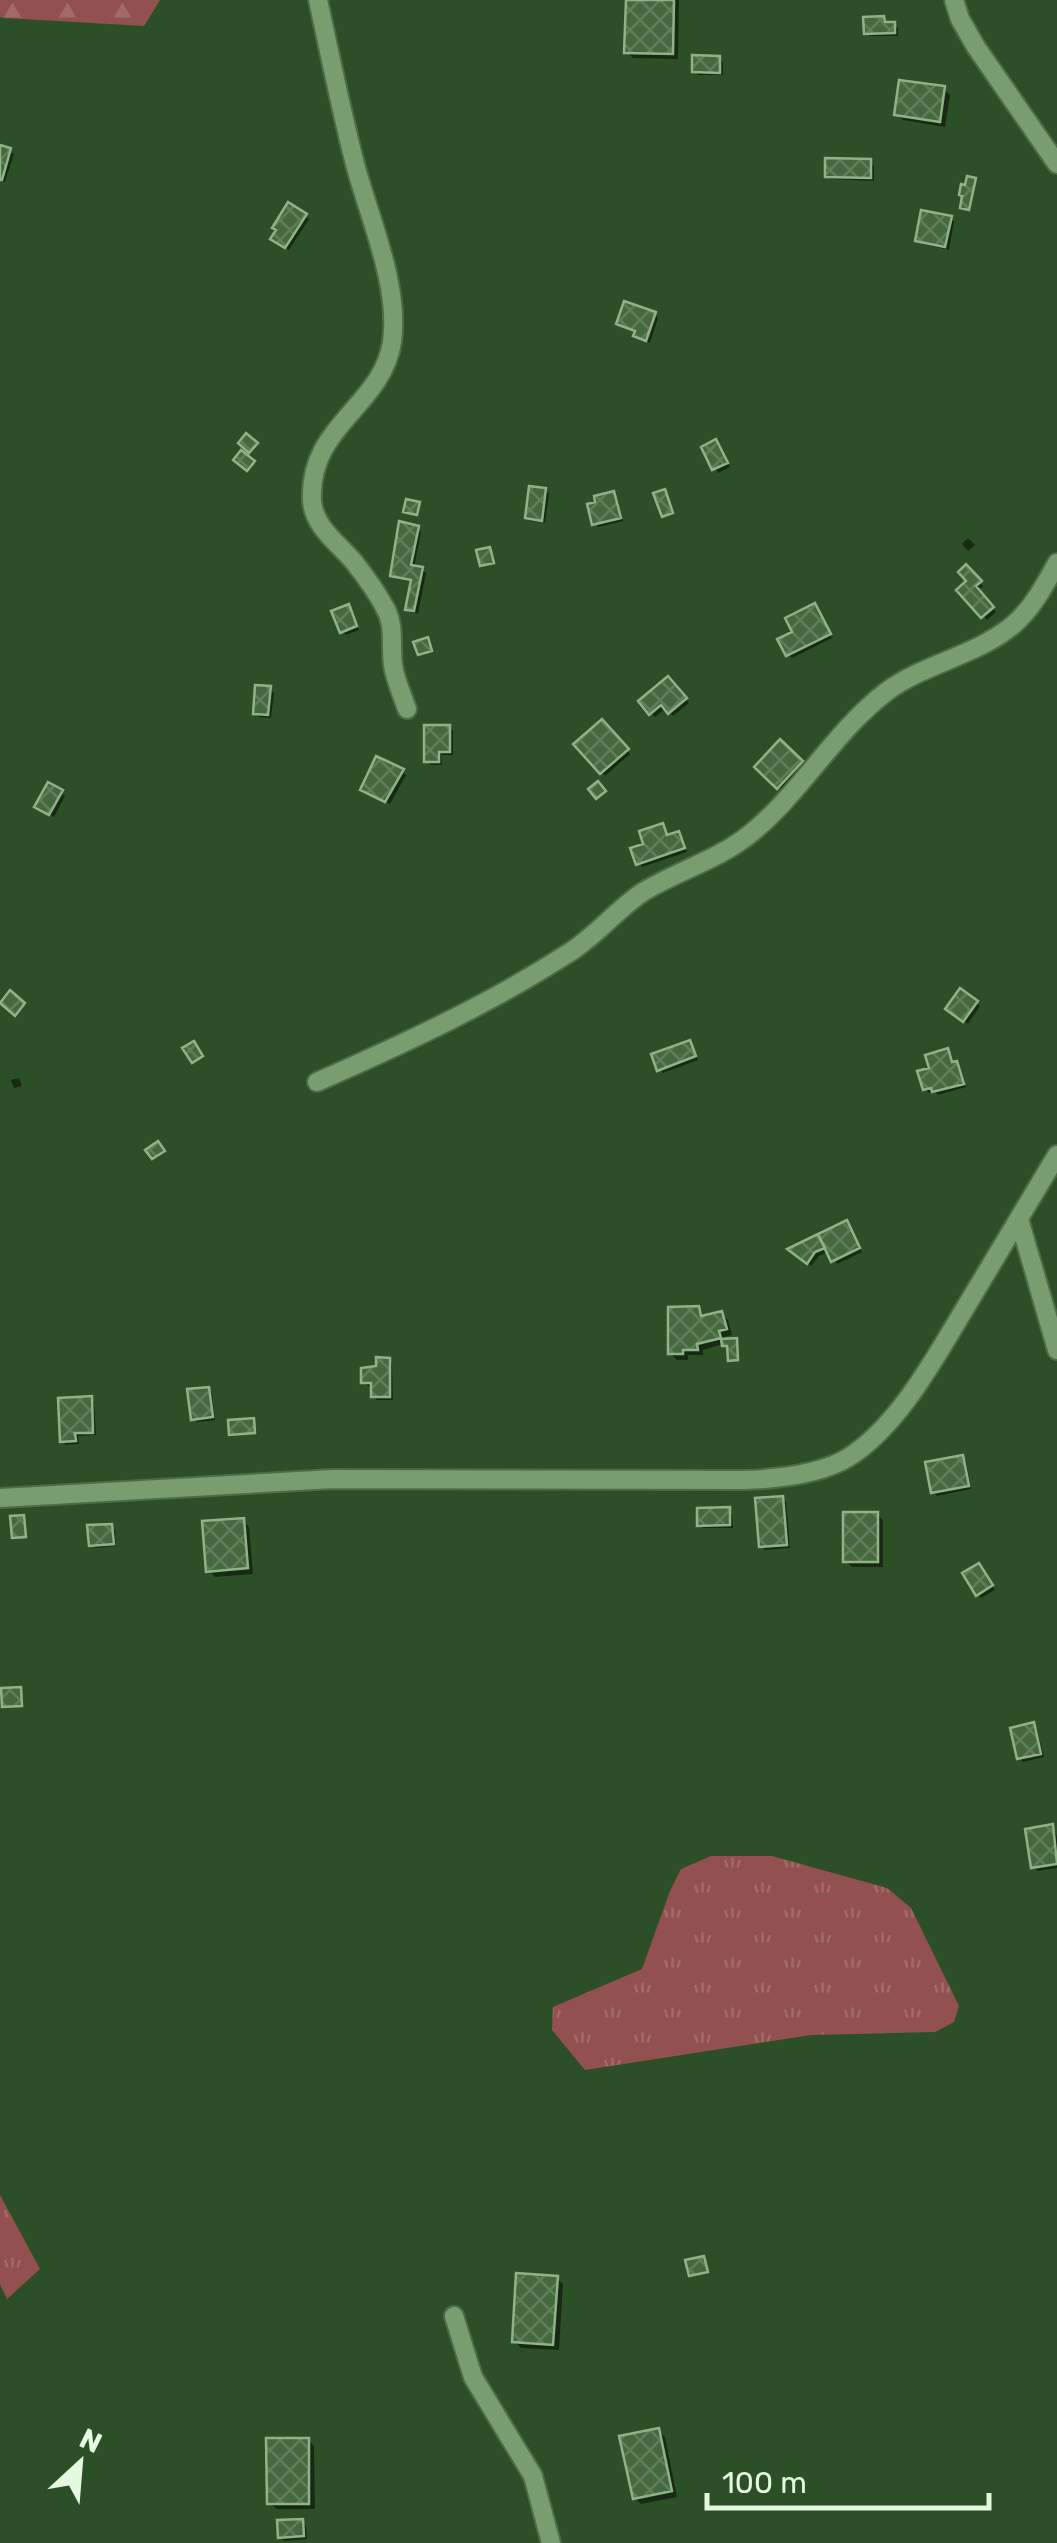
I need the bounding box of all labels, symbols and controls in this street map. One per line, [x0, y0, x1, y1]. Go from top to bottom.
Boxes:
north arrow [30, 2413, 130, 2513]
text: N [74, 2422, 107, 2460]
scale bar [707, 2448, 990, 2510]
text: 100 m [722, 2465, 807, 2501]

